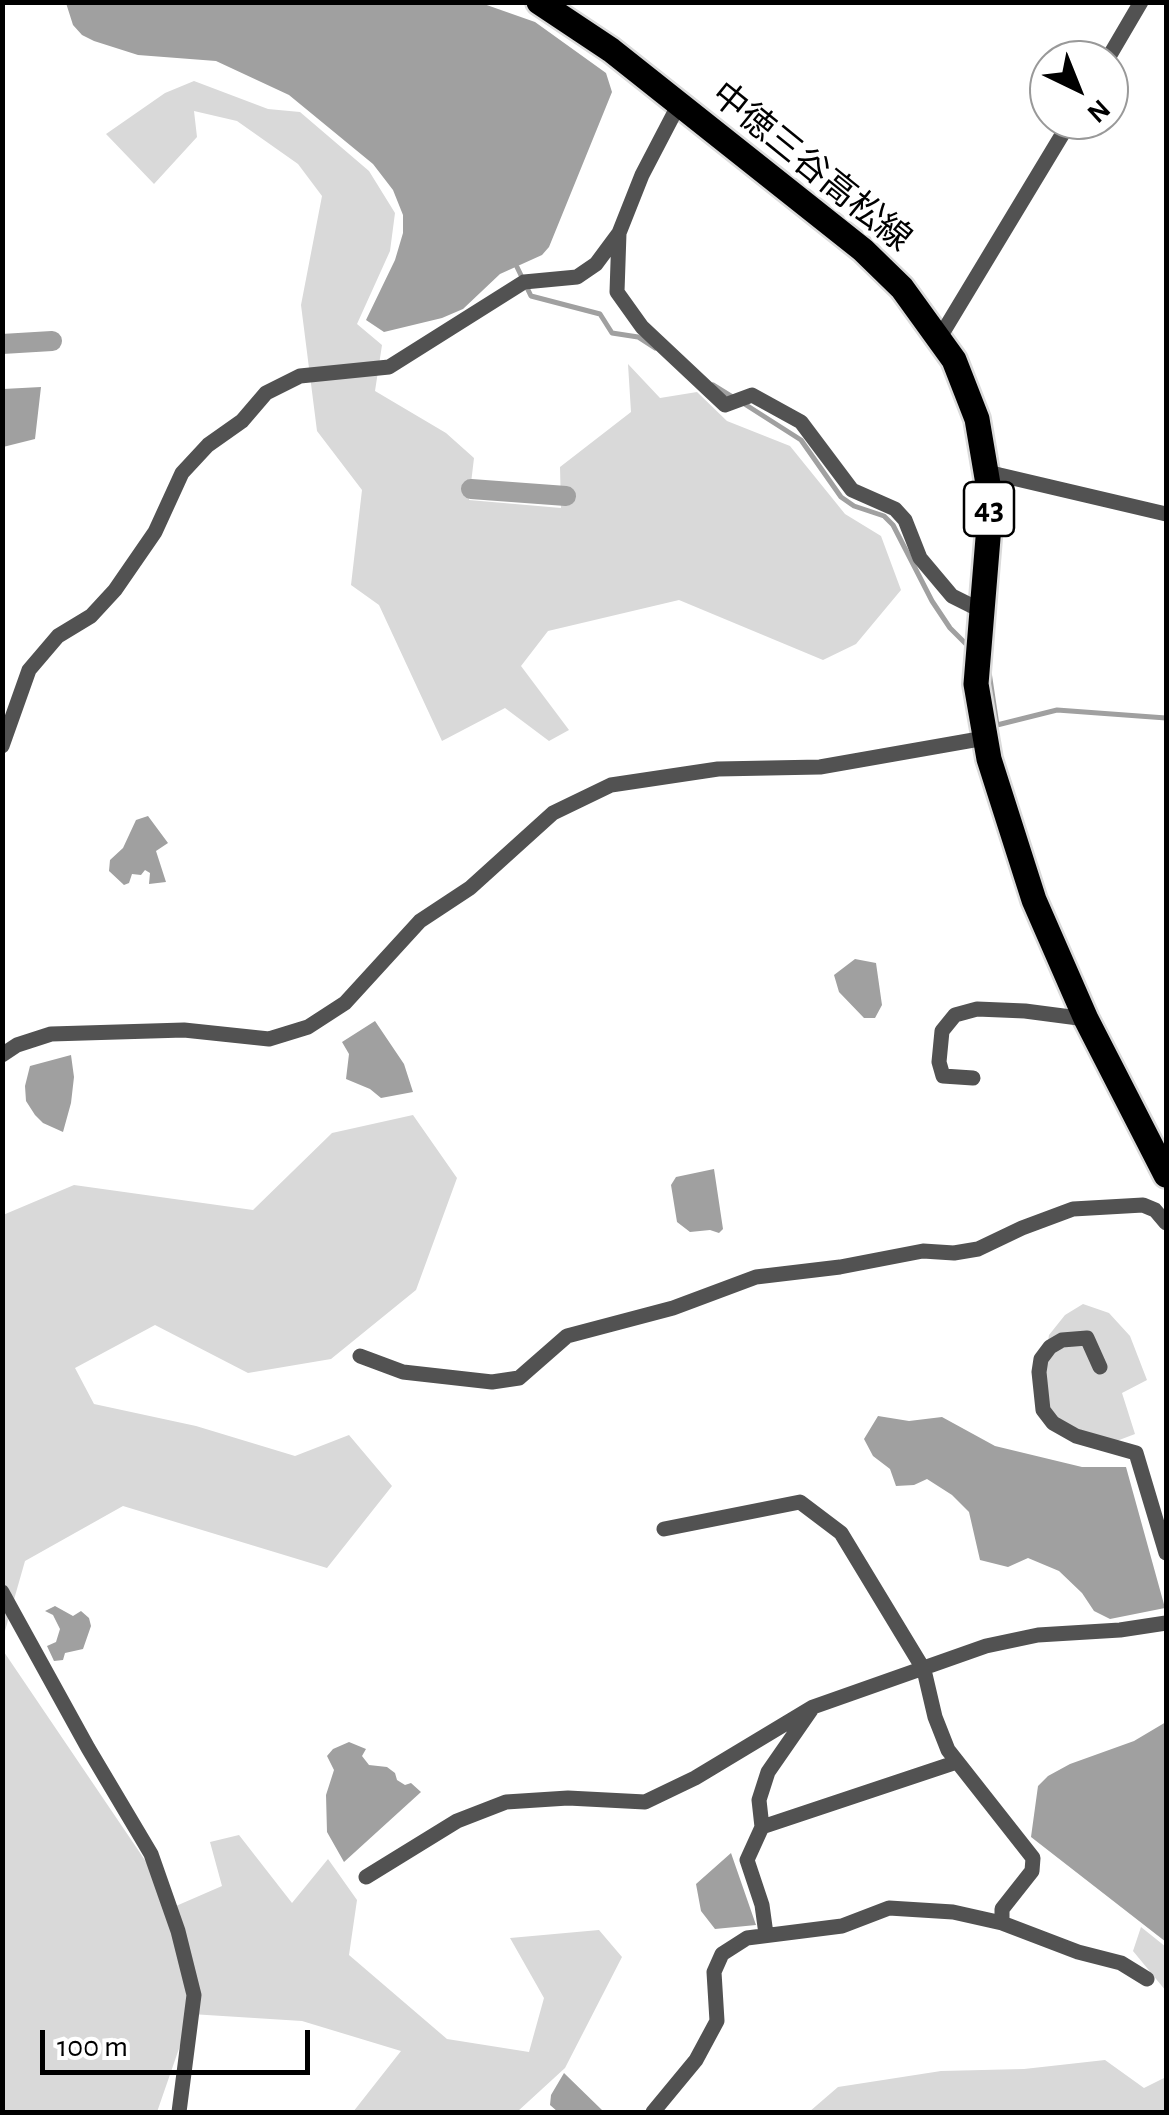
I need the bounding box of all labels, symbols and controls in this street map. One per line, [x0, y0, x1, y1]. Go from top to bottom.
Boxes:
north arrow [1029, 40, 1129, 140]
street label: 中徳三谷高松線 [703, 74, 919, 260]
text: N [1081, 94, 1115, 127]
road number: 43 [964, 482, 1014, 536]
scale bar [45, 2010, 315, 2072]
text: 100 m [57, 2032, 128, 2062]

